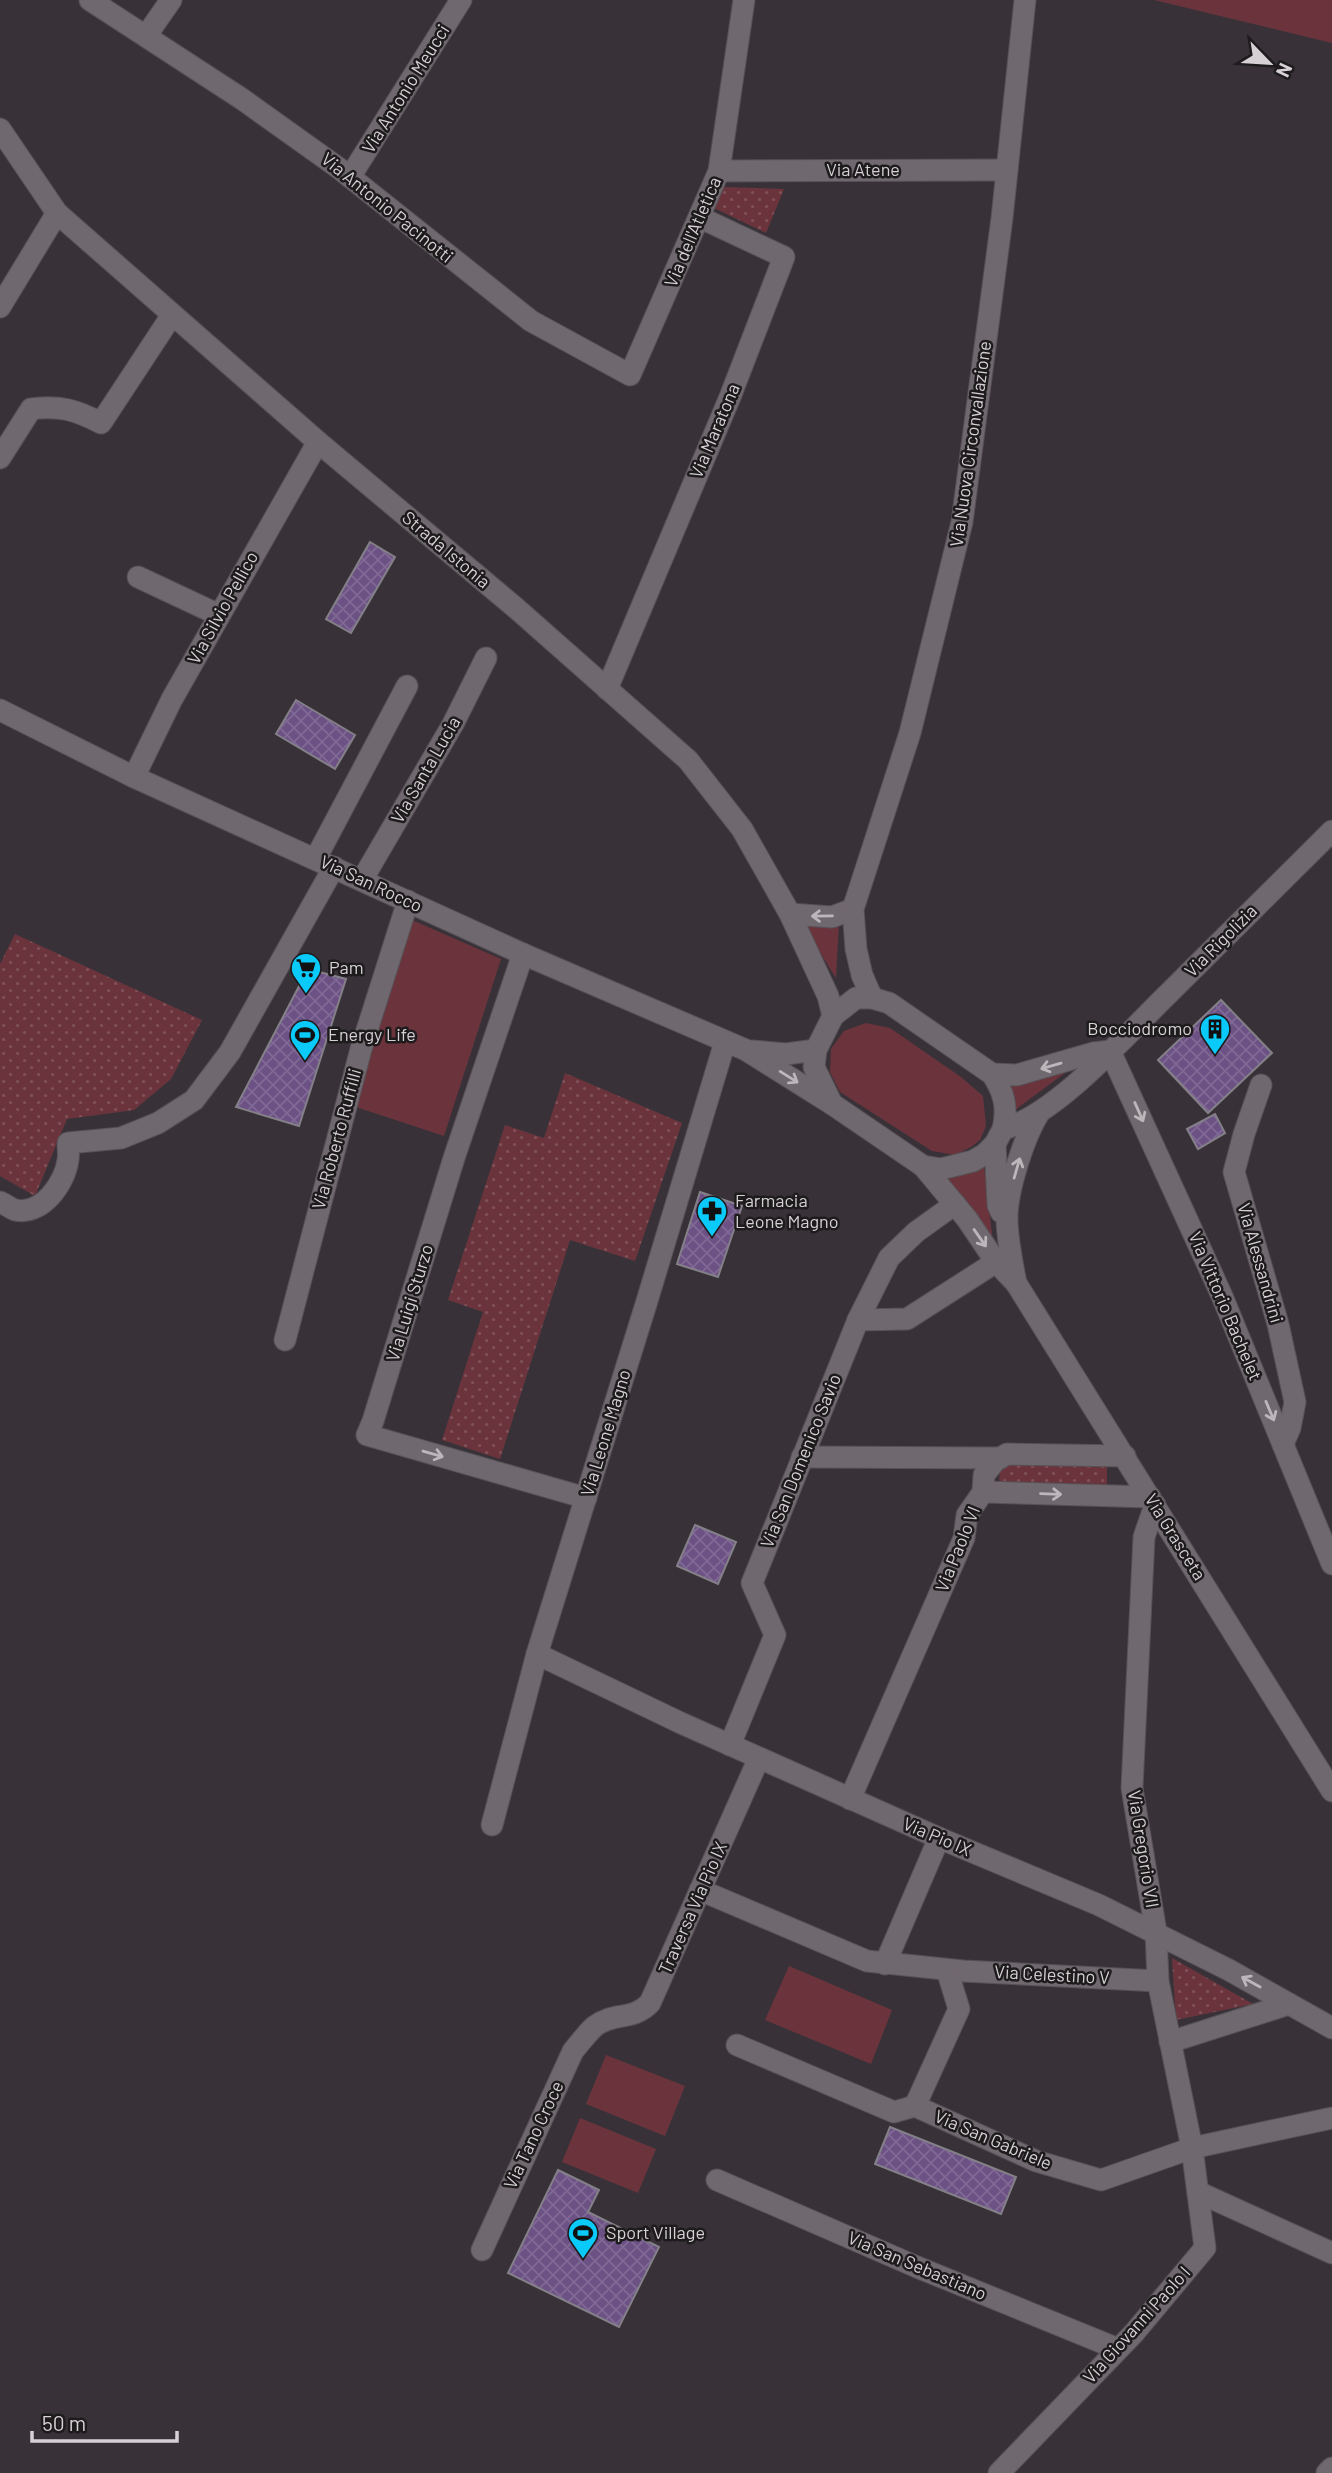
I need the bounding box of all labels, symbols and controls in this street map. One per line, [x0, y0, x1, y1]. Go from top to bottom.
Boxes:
street label: Via Antonio Meucci [357, 20, 454, 157]
north arrow [1234, 28, 1304, 98]
text: N [1272, 60, 1298, 81]
street label: Via Antonio Pacinotti [317, 147, 458, 267]
street label: Via Atene [826, 158, 900, 180]
street label: Via dell'Atletica [659, 173, 725, 290]
street label: Via Nuova Circonvallazione [945, 340, 995, 548]
street label: Via Maratona [684, 380, 744, 481]
street label: Strada Istonia [398, 506, 495, 592]
street label: Via Silvio Pellico [182, 547, 262, 668]
street label: Via Santa Lucia [386, 712, 465, 827]
street label: Via San Rocco [317, 850, 426, 916]
street label: Via Rigolizia [1179, 899, 1261, 981]
one-way arrow [811, 909, 834, 923]
supermarket icon: Pam [289, 951, 323, 995]
place label: Pam [329, 956, 364, 978]
building icon: Bocciodromo [1198, 1012, 1232, 1056]
place label: Bocciodromo [1087, 1017, 1192, 1039]
sports icon: Energy Life [288, 1018, 322, 1062]
place label: Energy Life [328, 1023, 416, 1045]
one-way arrow [1041, 1060, 1063, 1073]
street label: Via Roberto Ruffilli [307, 1066, 365, 1212]
one-way arrow [778, 1070, 798, 1084]
one-way arrow [1133, 1101, 1146, 1123]
one-way arrow [1012, 1157, 1025, 1179]
place label: Farmacia Leone Magno [735, 1189, 838, 1232]
pharmacy icon: Farmacia Leone Magno [695, 1194, 729, 1238]
street label: Via Alessandrini [1233, 1200, 1289, 1325]
one-way arrow [973, 1228, 987, 1247]
street label: Via Vittorio Bachelet [1185, 1228, 1267, 1383]
street label: Via Luigi Sturzo [381, 1241, 437, 1364]
street label: Via Leone Magno [575, 1367, 635, 1499]
street label: Via San Domenico Savio [755, 1370, 845, 1551]
one-way arrow [1264, 1399, 1277, 1421]
one-way arrow [421, 1449, 443, 1462]
one-way arrow [1039, 1487, 1062, 1500]
street label: Via Grasceta [1141, 1489, 1211, 1584]
street label: Via Paolo VI [930, 1503, 984, 1595]
street label: Via Gregorio VII [1124, 1788, 1164, 1909]
street label: Via Pio IX [900, 1812, 975, 1860]
street label: Traversa Via Pio IX [653, 1838, 731, 1977]
street label: Via Celestino V [994, 1960, 1111, 1988]
one-way arrow [1242, 1975, 1262, 1989]
street label: Via Tano Croce [499, 2077, 568, 2192]
street label: Via San Gabriele [931, 2104, 1055, 2174]
sports icon: Sport Village [566, 2216, 600, 2260]
place label: Sport Village [606, 2221, 705, 2243]
street label: Via San Sebastiano [845, 2226, 990, 2304]
street label: Via Giovanni Paolo I [1078, 2261, 1195, 2387]
scale bar [32, 2400, 177, 2444]
text: 50 m [42, 2410, 86, 2435]

